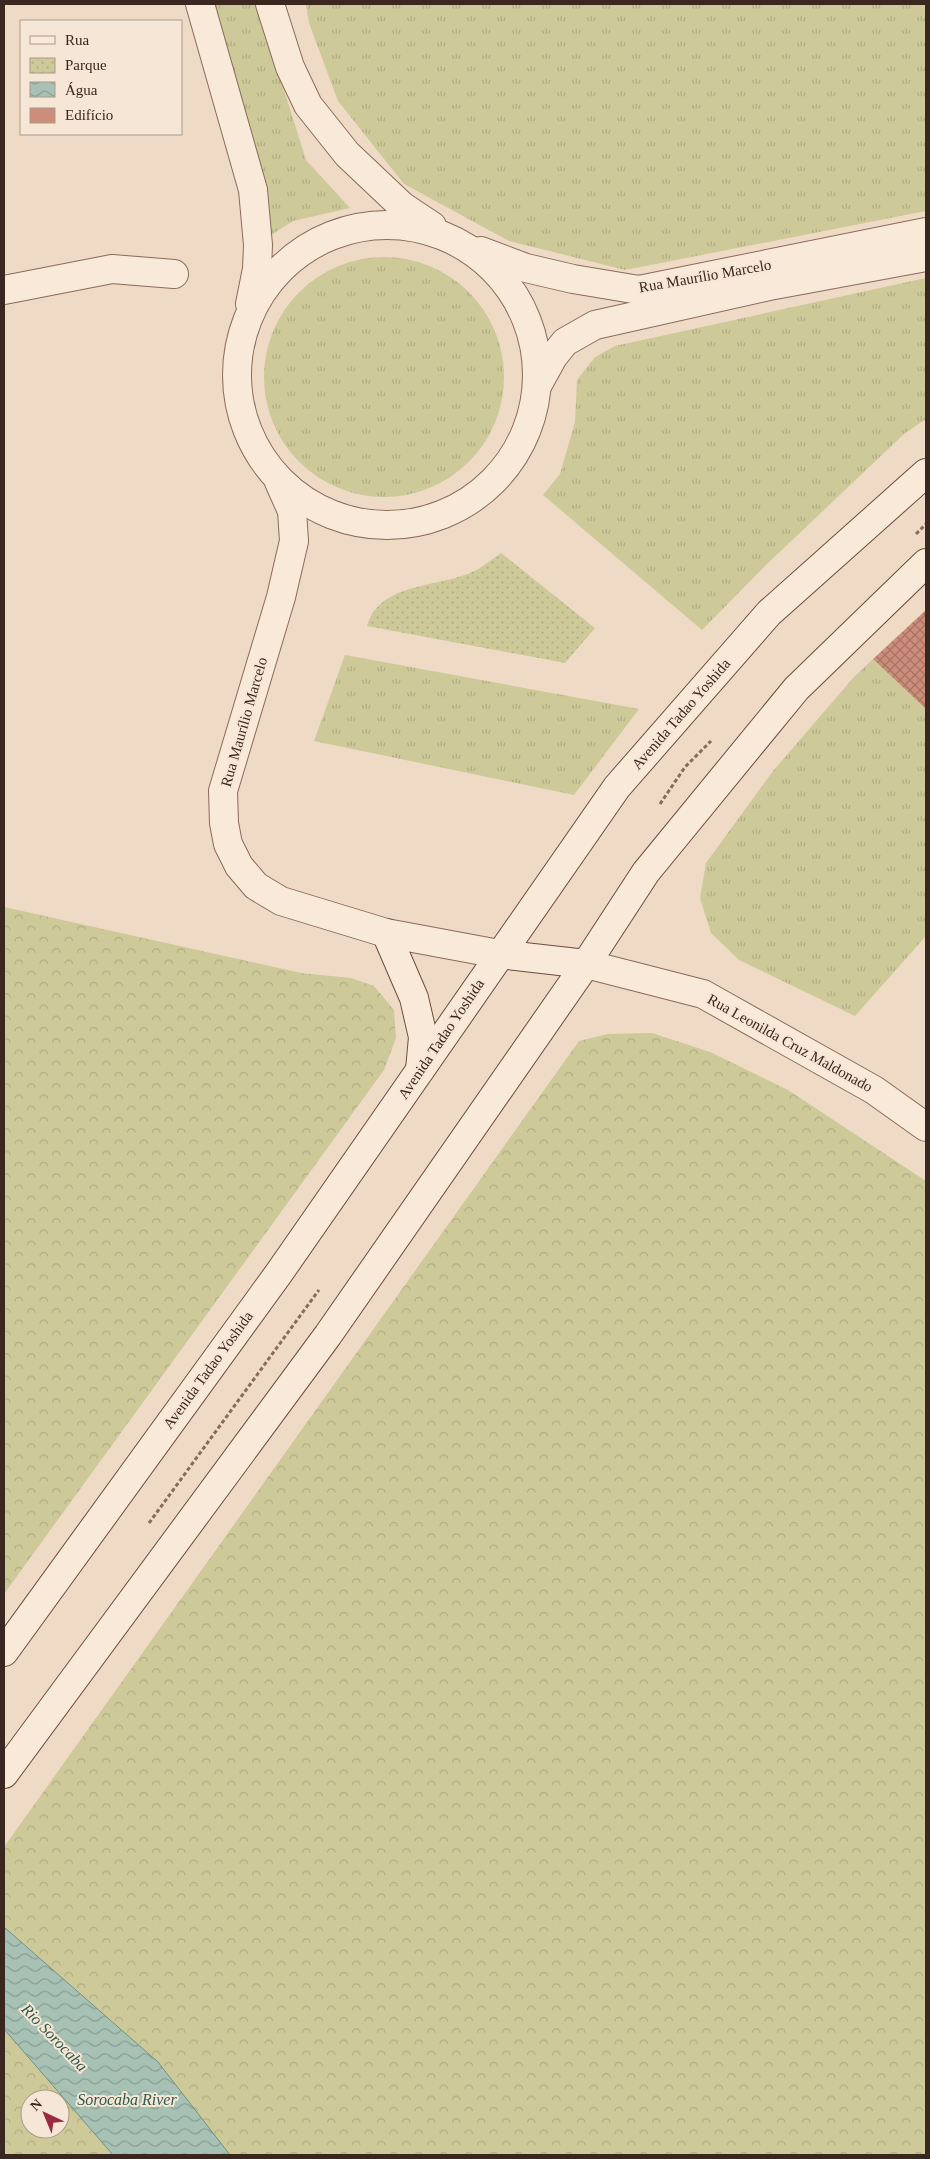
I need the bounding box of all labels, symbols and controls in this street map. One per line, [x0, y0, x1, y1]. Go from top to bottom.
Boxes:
legend [20, 20, 182, 135]
text: Rua [65, 32, 90, 48]
text: Parque [65, 57, 107, 73]
text: Água [65, 82, 98, 98]
text: Edifício [65, 107, 113, 123]
street label: Rua Maurílio Marcelo [638, 256, 772, 296]
street label: Rua Maurílio Marcelo [218, 655, 270, 789]
street label: Avenida Tadao Yoshida [629, 655, 734, 773]
street label: Avenida Tadao Yoshida [395, 976, 487, 1102]
street label: Rua Leonilda Cruz Maldonado [705, 991, 875, 1095]
street label: Avenida Tadao Yoshida [160, 1308, 256, 1432]
water label: Rio Sorocaba [18, 1999, 91, 2075]
north arrow [20, 2089, 70, 2139]
water label: Sorocaba River [77, 2091, 177, 2108]
text: N [27, 2096, 45, 2114]

